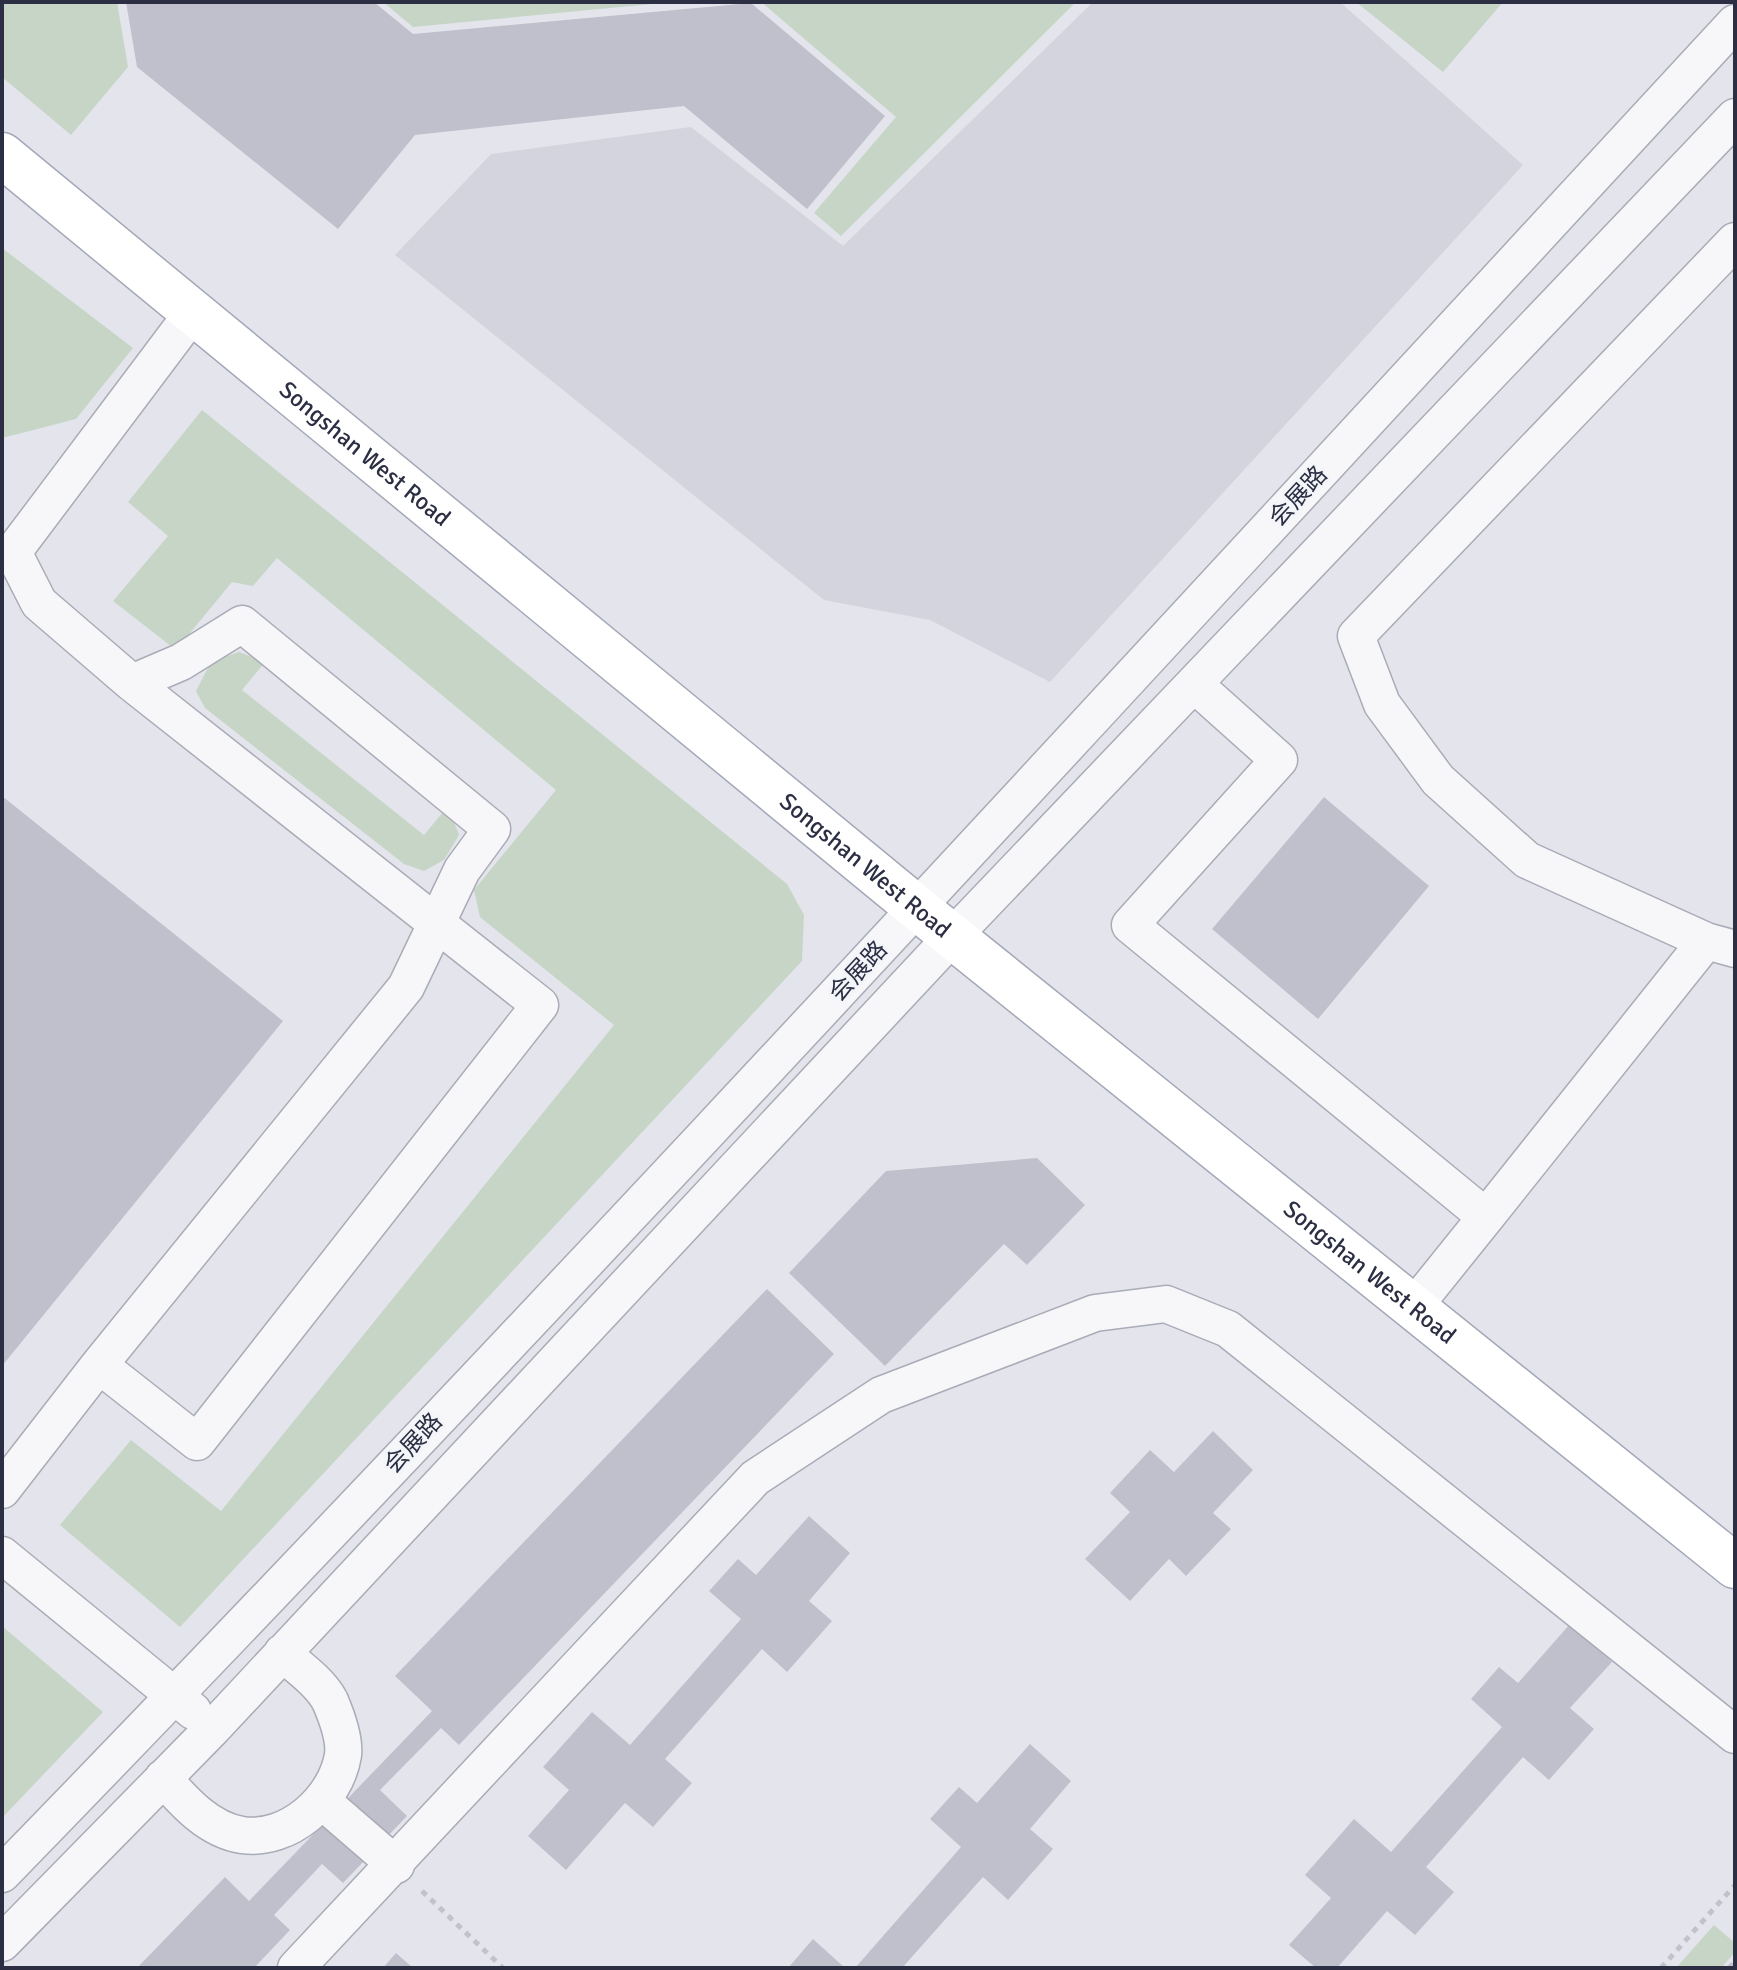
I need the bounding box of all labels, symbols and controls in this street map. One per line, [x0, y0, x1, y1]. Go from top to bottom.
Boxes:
street label: Songshan West Road [273, 374, 457, 533]
street label: 会展路 [1262, 459, 1334, 533]
street label: Songshan West Road [774, 786, 957, 944]
street label: 会展路 [822, 934, 894, 1008]
street label: Songshan West Road [1277, 1194, 1462, 1351]
street label: 会展路 [377, 1406, 449, 1480]

